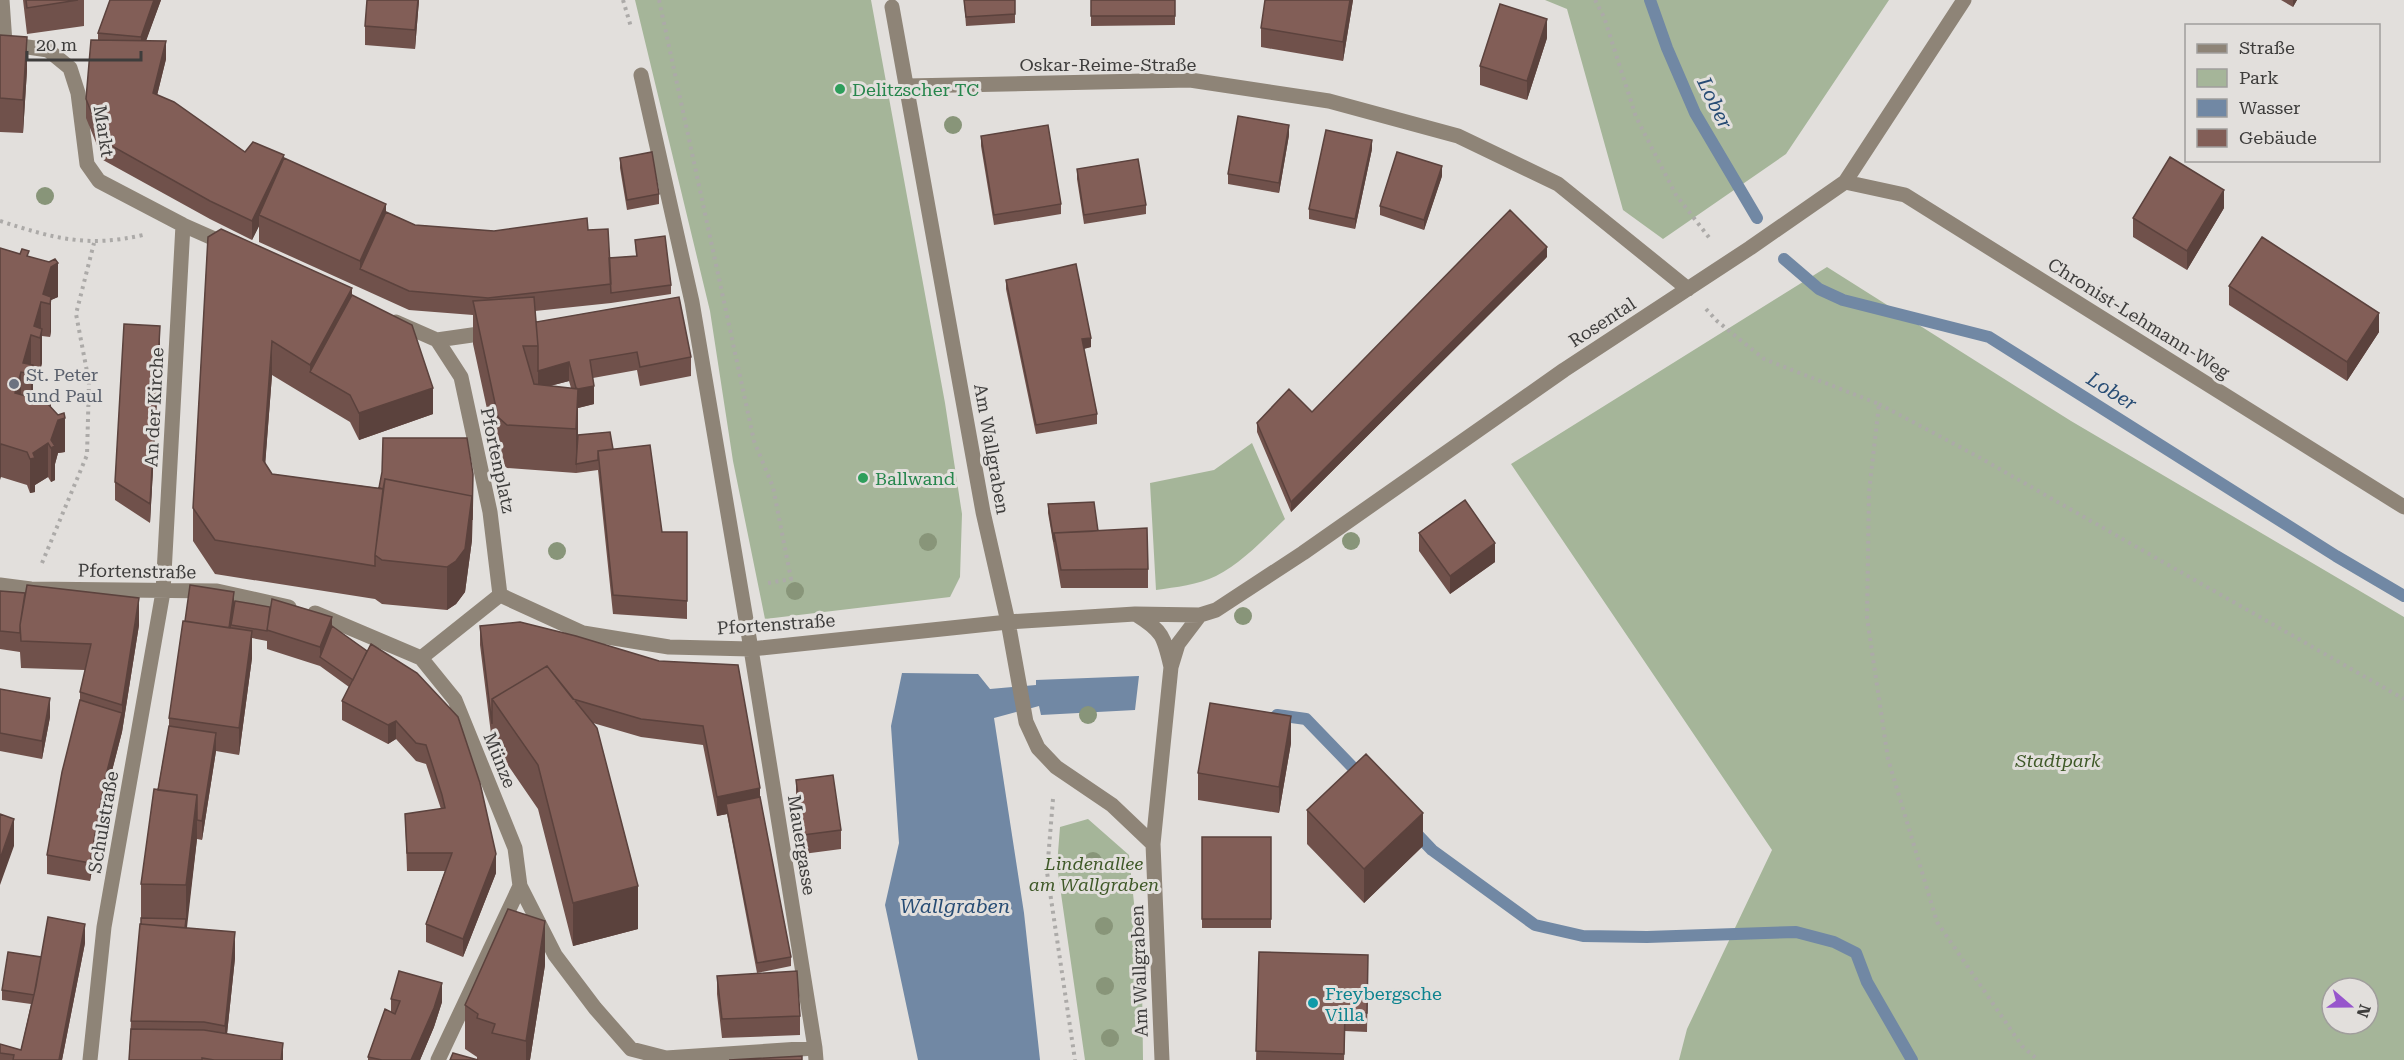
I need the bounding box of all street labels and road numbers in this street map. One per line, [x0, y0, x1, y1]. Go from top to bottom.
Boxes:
street label: Oskar-Reime-Straße [1020, 54, 1197, 75]
street label: Markt [90, 104, 119, 159]
street label: Chronist-Lehmann-Weg [2044, 253, 2234, 383]
street label: Rosental [1565, 292, 1640, 351]
street label: An der Kirche [140, 347, 168, 467]
street label: Am Wallgraben [970, 382, 1014, 516]
street label: Pfortenplatz [477, 405, 520, 515]
street label: Pfortenstraße [77, 559, 197, 583]
street label: Pfortenstraße [716, 609, 836, 639]
street label: Münze [479, 729, 521, 791]
street label: Schulstraße [84, 769, 122, 875]
street label: Mauergasse [784, 793, 820, 897]
street label: Am Wallgraben [1126, 904, 1152, 1037]

